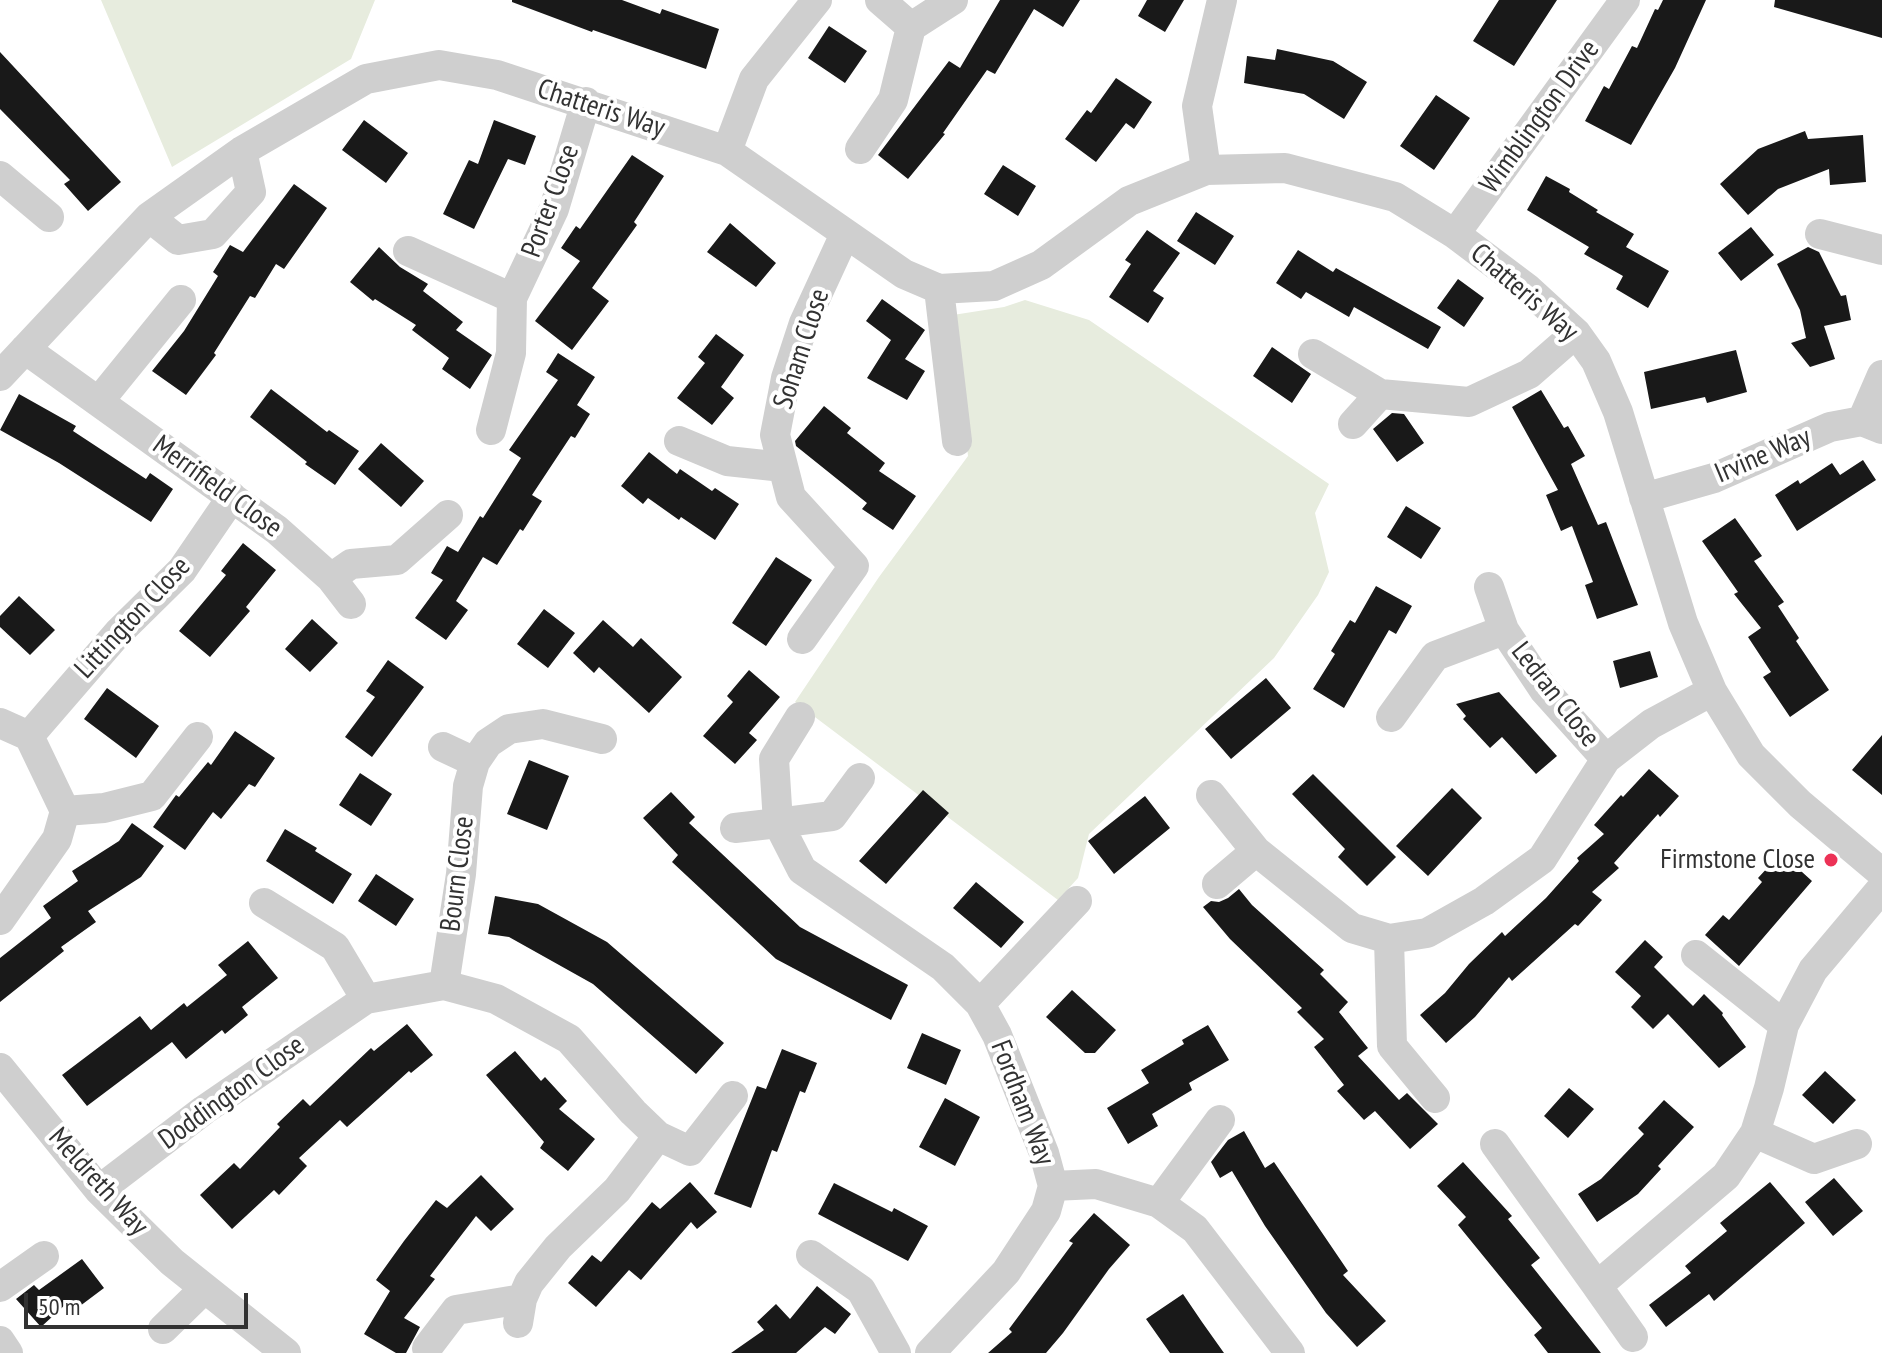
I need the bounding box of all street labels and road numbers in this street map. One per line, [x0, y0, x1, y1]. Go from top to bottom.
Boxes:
street label: Wimblington Drive [1473, 34, 1607, 200]
street label: Chatteris Way [533, 73, 669, 145]
street label: Porter Close [515, 140, 587, 262]
street label: Chatteris Way [1463, 237, 1585, 349]
street label: Soham Close [767, 285, 837, 413]
street label: Irvine Way [1710, 421, 1816, 491]
street label: Merrifield Close [146, 429, 288, 545]
street label: Littington Close [68, 550, 198, 686]
street label: Ledran Close [1504, 636, 1606, 754]
street label: Bourn Close [434, 814, 482, 934]
street label: Doddington Close [153, 1029, 311, 1157]
street label: Fordham Way [983, 1036, 1061, 1170]
street label: Meldreth Way [41, 1121, 155, 1243]

